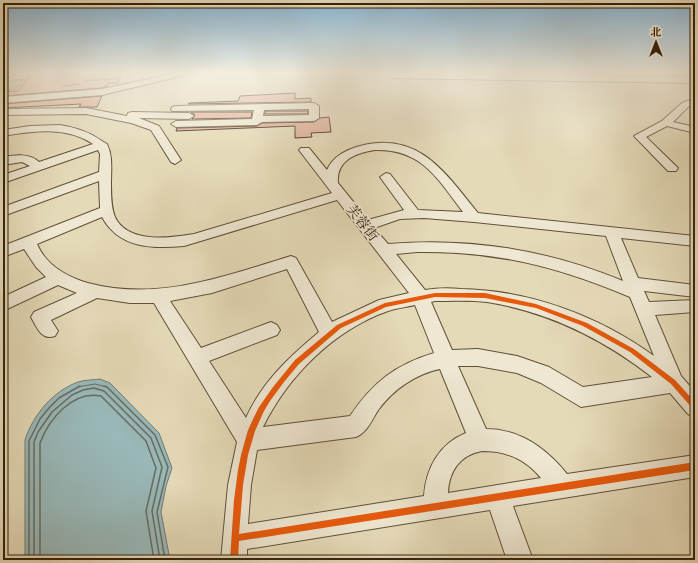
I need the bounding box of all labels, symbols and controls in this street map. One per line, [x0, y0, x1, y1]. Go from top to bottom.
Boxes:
north arrow [636, 22, 676, 62]
text: 北 [651, 27, 662, 39]
street label: 芙蓉街 [344, 202, 381, 244]

